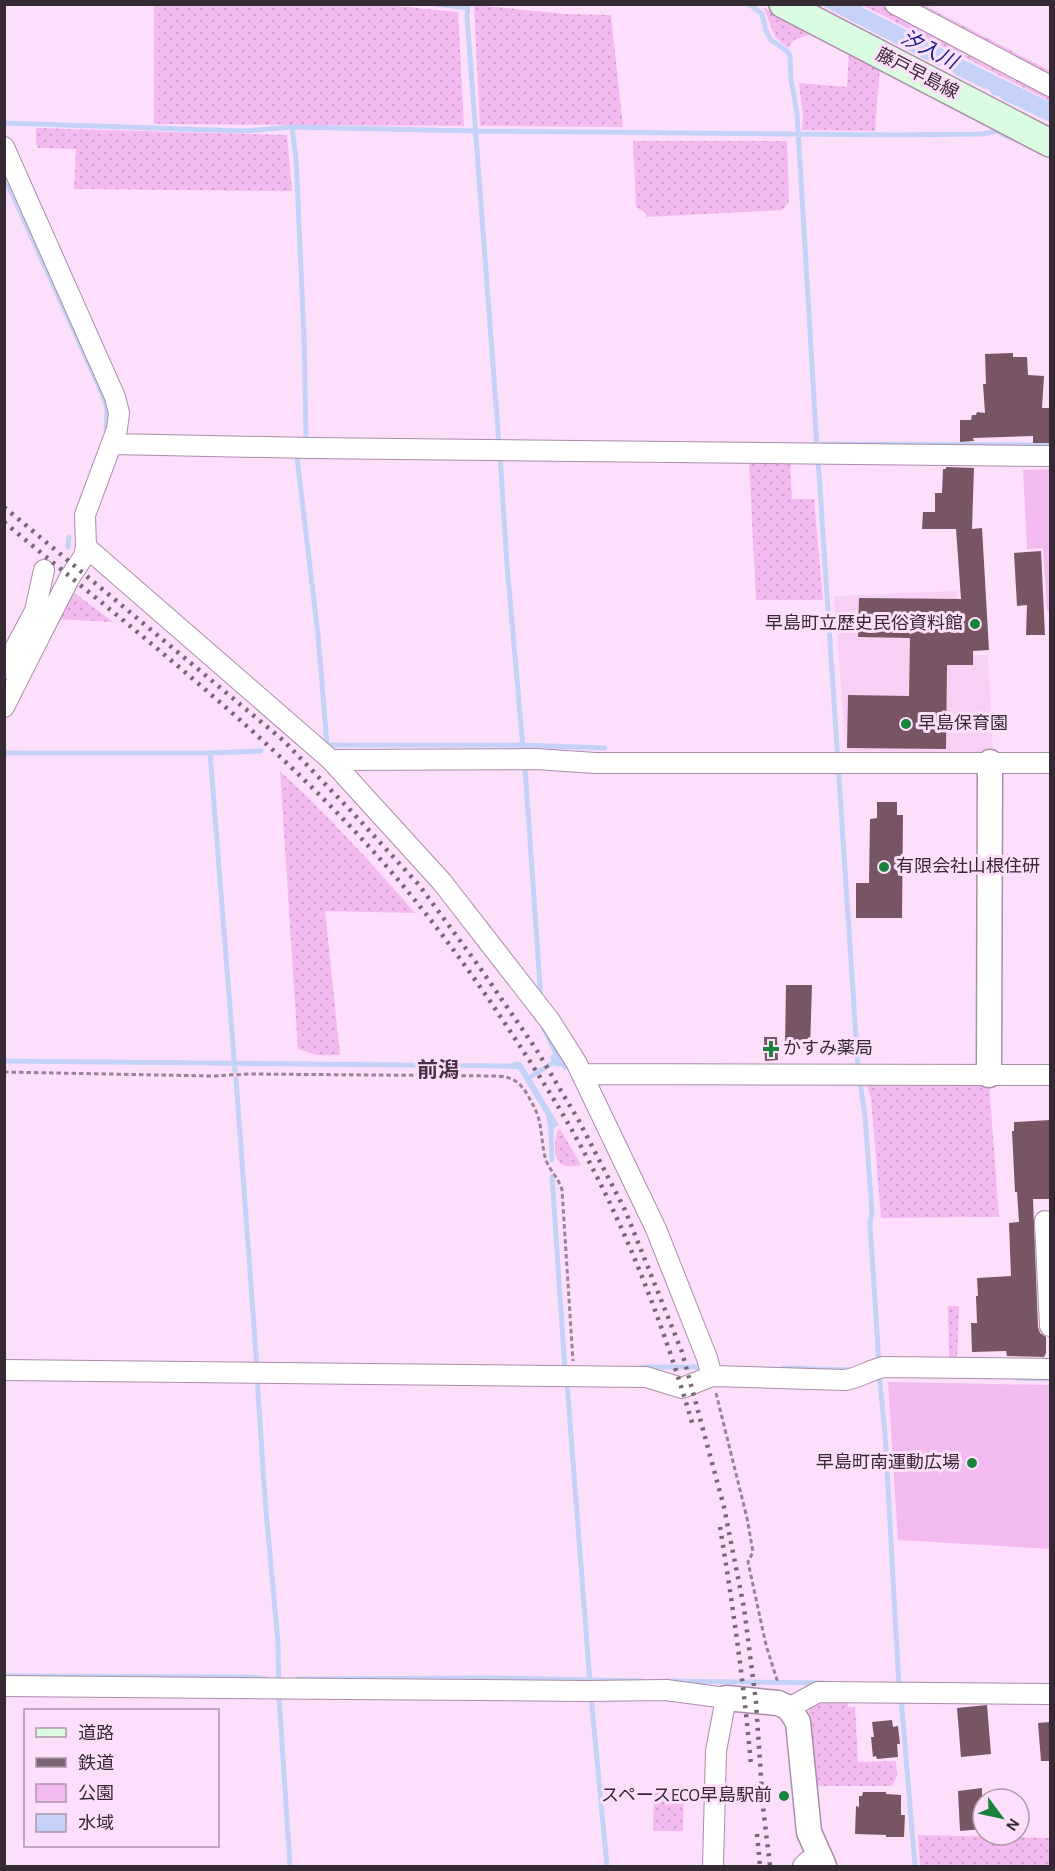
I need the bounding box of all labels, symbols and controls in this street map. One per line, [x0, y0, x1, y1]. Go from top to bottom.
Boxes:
water label: 汐入川 [898, 27, 963, 73]
street label: 藤戸早島線 [873, 44, 962, 102]
place label: 早島町立歴史民俗資料館 [765, 613, 963, 633]
marker: 早島町立歴史民俗資料館 [968, 617, 982, 631]
place label: 早島保育園 [918, 713, 1008, 733]
marker: 早島保育園 [899, 717, 913, 731]
place label: 有限会社山根住研 [896, 856, 1040, 876]
marker: 有限会社山根住研 [877, 860, 891, 874]
place label: かすみ薬局 [783, 1039, 873, 1058]
marker: かすみ薬局 [764, 1042, 778, 1056]
district label: 前潟 [417, 1058, 459, 1081]
place label: 早島町南運動広場 [816, 1452, 960, 1472]
marker: 早島町南運動広場 [965, 1456, 979, 1470]
legend [24, 1709, 219, 1847]
text: 道路 [78, 1723, 114, 1743]
text: 鉄道 [78, 1753, 114, 1773]
text: 公園 [78, 1784, 114, 1803]
place label: スペースECO早島駅前 [601, 1785, 772, 1805]
north arrow [971, 1787, 1031, 1847]
marker: スペースECO早島駅前 [777, 1789, 791, 1803]
text: 水域 [78, 1814, 114, 1833]
text: N [1003, 1816, 1022, 1834]

